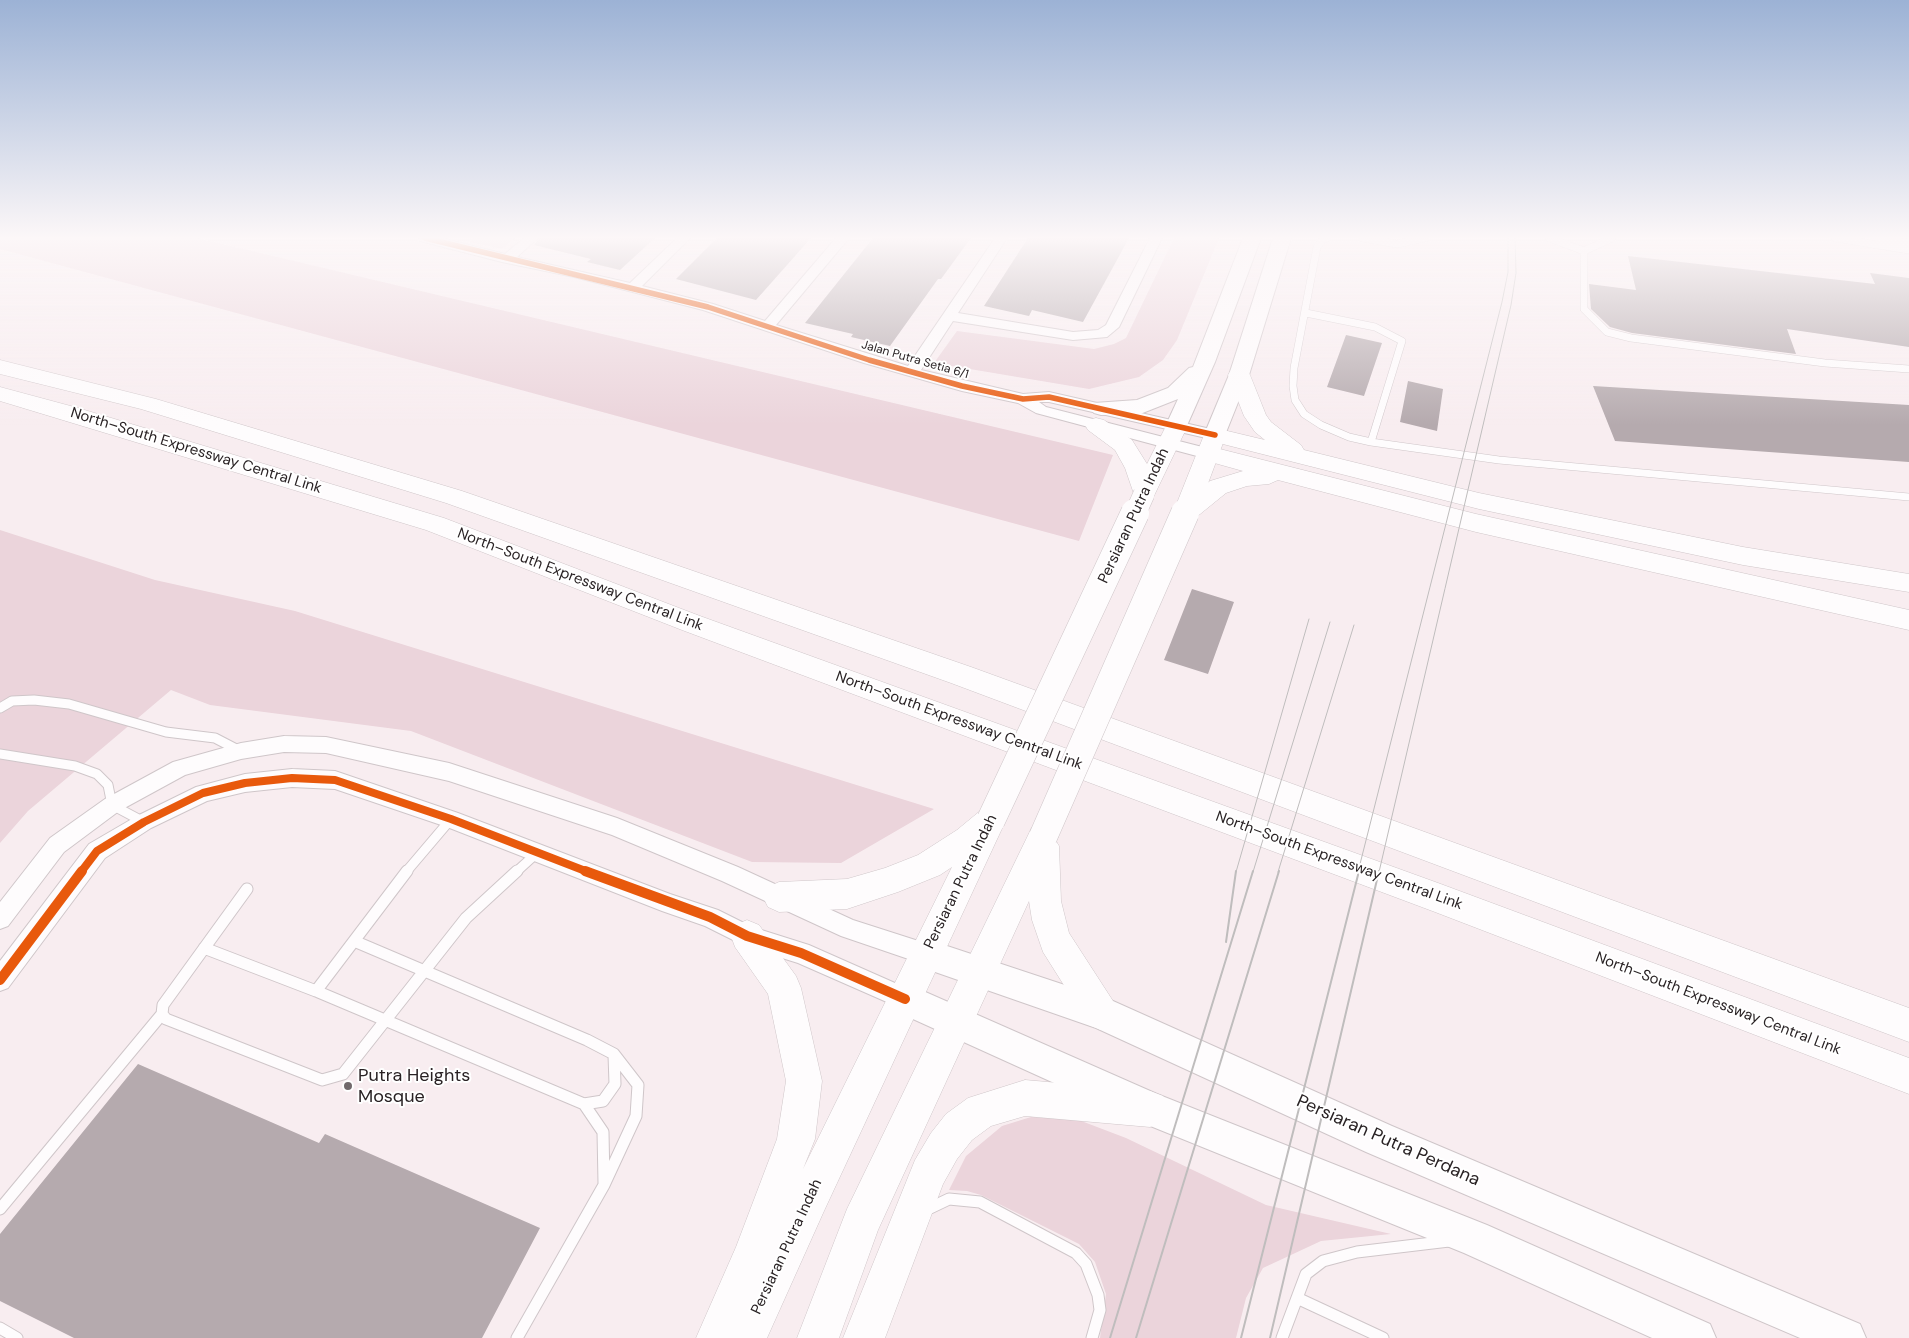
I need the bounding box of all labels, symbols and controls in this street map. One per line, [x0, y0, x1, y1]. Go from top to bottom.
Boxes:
street label: Jalan Putra Setia 6/1 [860, 338, 970, 382]
street label: North–South Expressway Central Link [68, 404, 324, 498]
street label: Persiaran Putra Indah [1095, 446, 1173, 586]
street label: North–South Expressway Central Link [455, 525, 705, 635]
street label: North–South Expressway Central Link [833, 668, 1085, 774]
street label: North–South Expressway Central Link [1213, 808, 1465, 914]
street label: Persiaran Putra Indah [921, 812, 1001, 952]
street label: North–South Expressway Central Link [1593, 949, 1843, 1059]
place label: Putra Heights Mosque [358, 1065, 470, 1108]
marker: Putra Heights Mosque [342, 1080, 354, 1092]
street label: Persiaran Putra Perdana [1293, 1091, 1483, 1191]
street label: Persiaran Putra Indah [748, 1177, 826, 1317]

